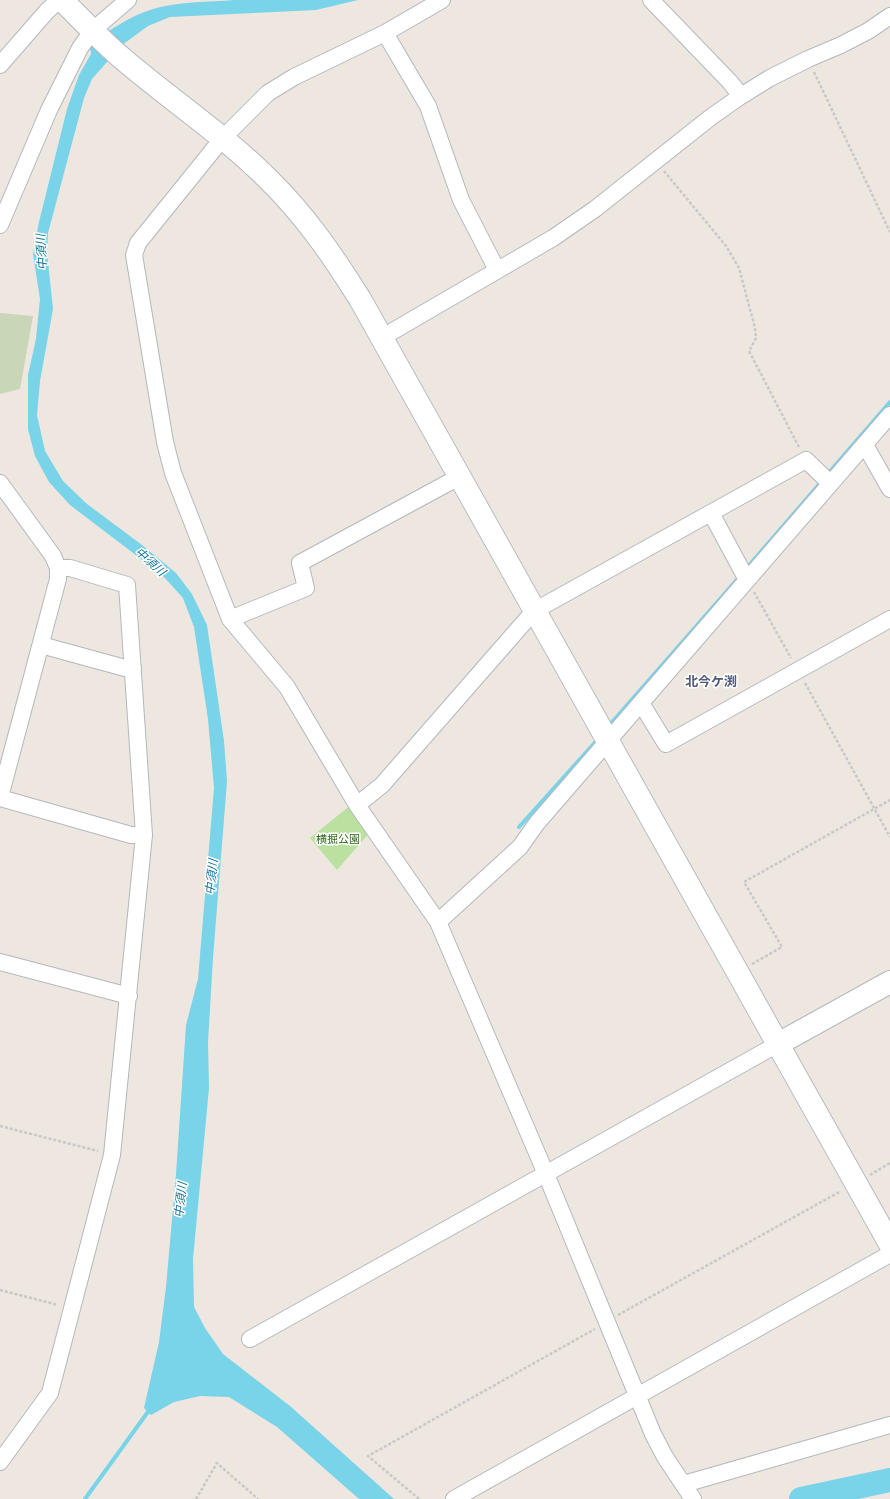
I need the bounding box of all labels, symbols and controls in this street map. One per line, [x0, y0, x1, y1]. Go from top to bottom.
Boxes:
water label: 中須川 [34, 234, 50, 270]
water label: 中須川 [132, 545, 168, 579]
district label: 北今ケ渕 [685, 674, 737, 690]
park label: 横掘公園 [316, 833, 360, 847]
water label: 中須川 [203, 858, 221, 896]
water label: 中須川 [172, 1181, 190, 1219]

